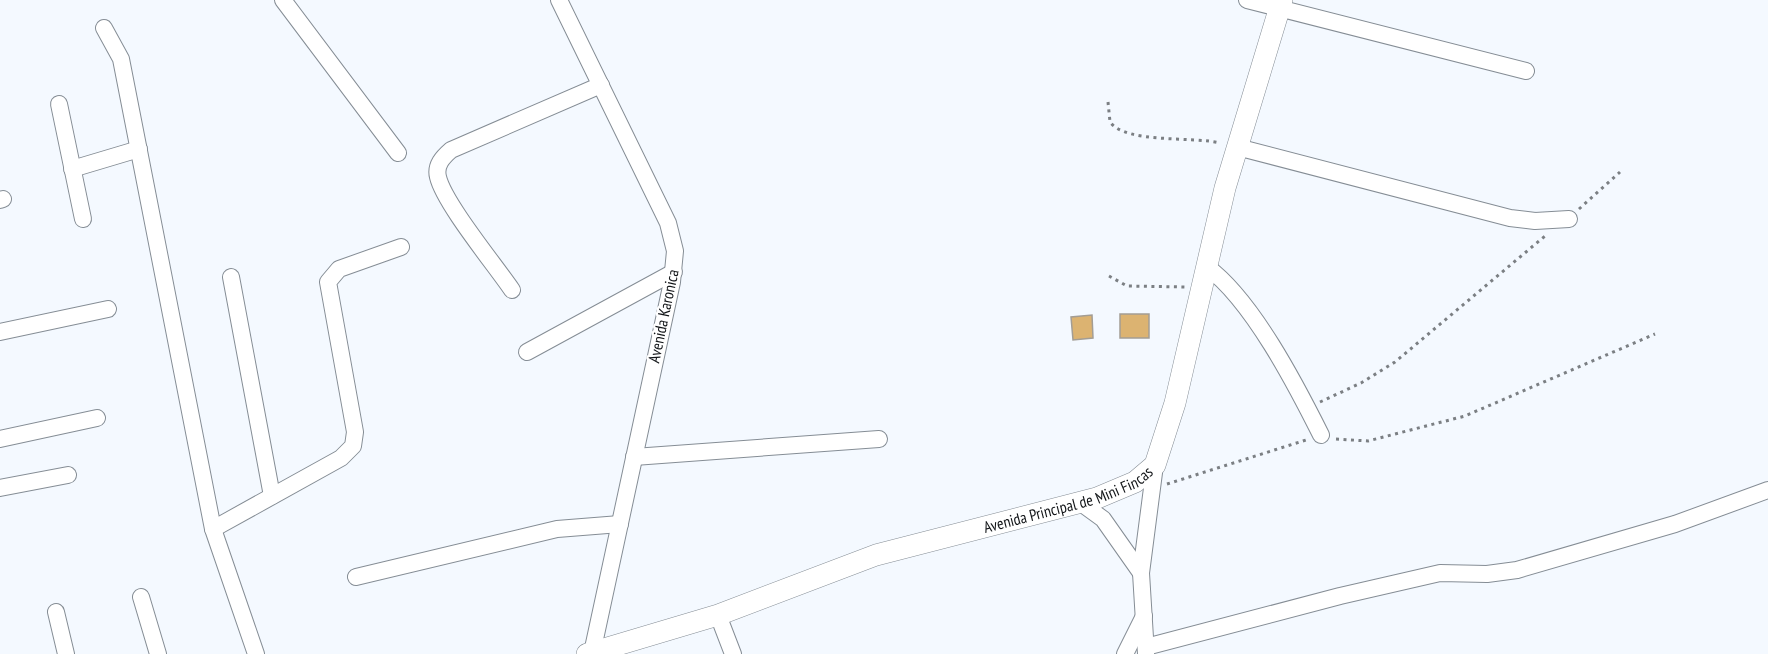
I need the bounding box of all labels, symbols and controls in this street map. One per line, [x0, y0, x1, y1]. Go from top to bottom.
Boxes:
street label: Avenida Karonica [643, 267, 683, 365]
street label: Avenida Principal de Mini Fincas [981, 462, 1157, 537]

